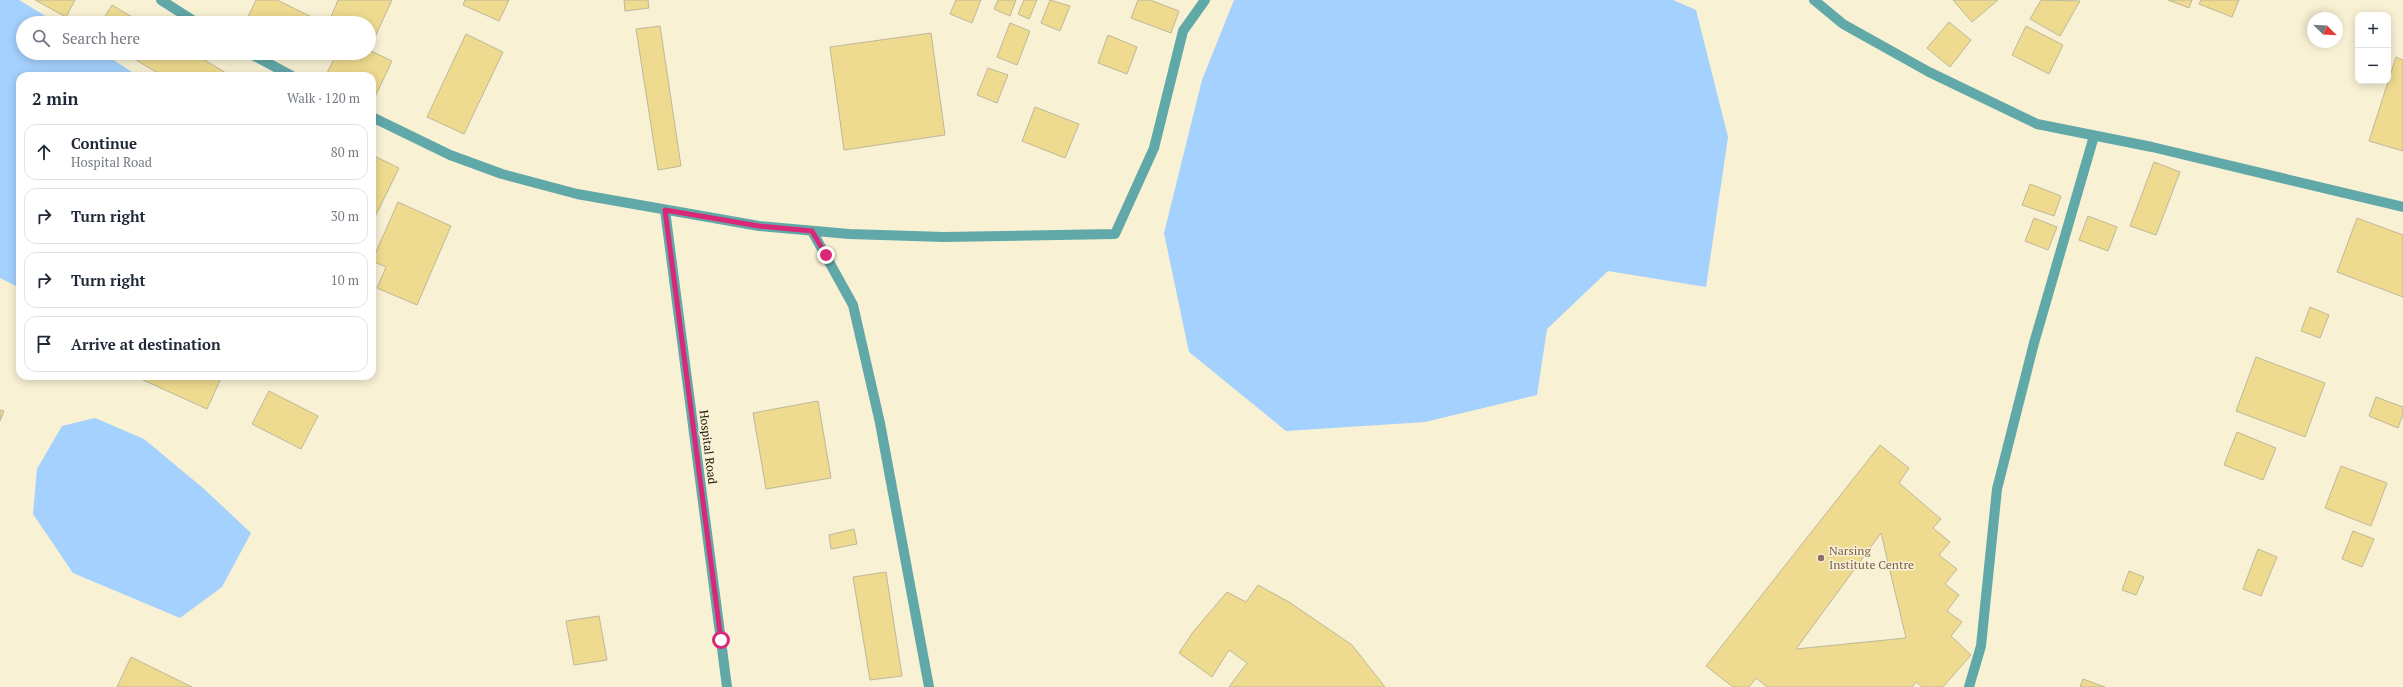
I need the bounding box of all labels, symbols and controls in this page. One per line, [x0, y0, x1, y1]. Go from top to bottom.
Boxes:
north arrow [2307, 12, 2343, 48]
map controls [2355, 12, 2391, 84]
button: + [2355, 12, 2391, 48]
search box [16, 16, 376, 60]
icon: search [30, 27, 52, 49]
text: Search here [62, 28, 140, 48]
button: − [2355, 48, 2391, 84]
text: 2 min [32, 87, 79, 110]
text: Walk · 120 m [287, 89, 360, 107]
text: Continue [71, 133, 137, 153]
icon: ahead [33, 141, 55, 163]
text: 80 m [331, 143, 359, 161]
text: Hospital Road [71, 153, 152, 171]
icon: right [33, 205, 55, 227]
text: Turn right [71, 206, 146, 226]
text: 30 m [331, 207, 359, 225]
route end [817, 246, 835, 264]
icon: right [33, 269, 55, 291]
text: Turn right [71, 270, 146, 290]
text: 10 m [331, 271, 359, 289]
icon: arrive [33, 333, 55, 355]
text: Arrive at destination [71, 334, 221, 354]
street label: Hospital Road [696, 409, 721, 485]
place label: Narsing Institute Centre [1829, 543, 1914, 572]
marker: Narsing Institute Centre [1816, 553, 1826, 563]
route start [712, 631, 730, 649]

